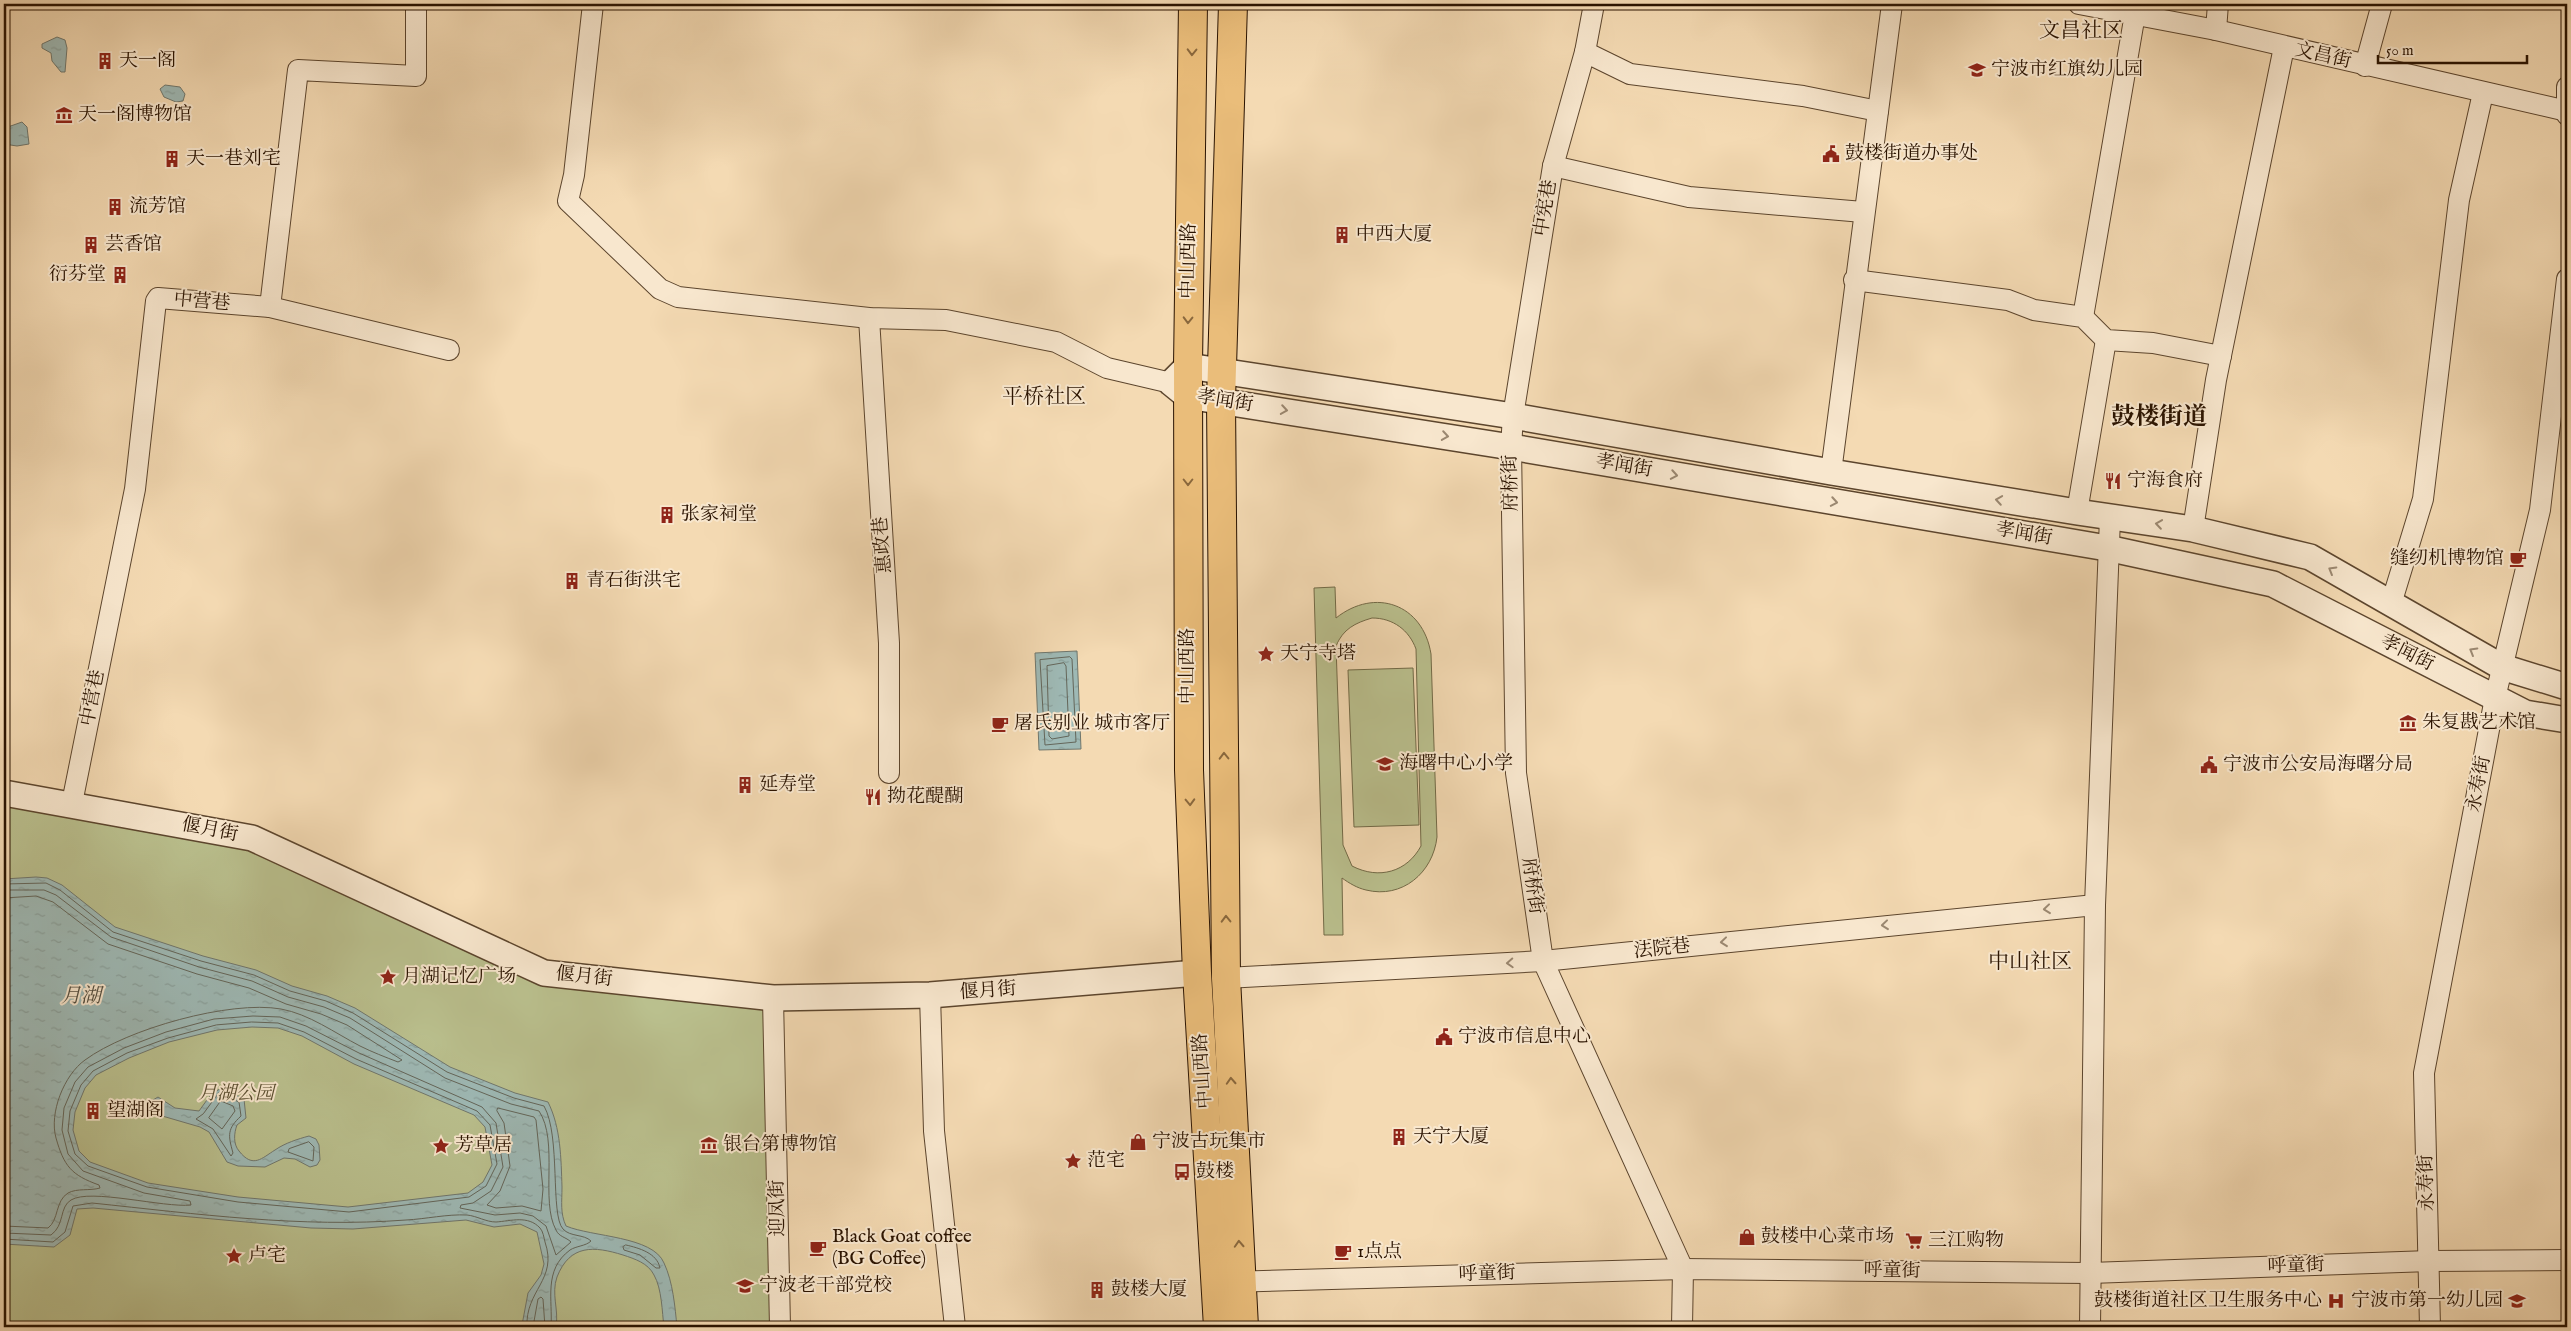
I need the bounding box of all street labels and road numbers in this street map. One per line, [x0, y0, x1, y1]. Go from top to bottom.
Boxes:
street label: 文昌街 [2293, 38, 2353, 74]
street label: 中宪巷 [1530, 178, 1562, 238]
street label: 中山西路 [1176, 223, 1202, 299]
street label: 中营巷 [173, 288, 231, 316]
street label: 孝闻街 [1195, 385, 1255, 417]
street label: 孝闻街 [1594, 449, 1654, 483]
street label: 府桥街 [1499, 454, 1523, 512]
street label: 惠政巷 [869, 516, 897, 574]
street label: 孝闻街 [1994, 517, 2054, 551]
street label: 中山西路 [1176, 628, 1200, 704]
street label: 孝闻街 [2376, 629, 2438, 677]
street label: 中营巷 [76, 668, 110, 728]
street label: 永寿街 [2462, 754, 2496, 814]
street label: 偃月街 [180, 813, 240, 847]
street label: 府桥街 [1516, 856, 1548, 916]
street label: 法院巷 [1632, 934, 1692, 964]
street label: 偃月街 [554, 962, 614, 992]
street label: 偃月街 [959, 977, 1017, 1005]
street label: 中山西路 [1188, 1032, 1218, 1110]
street label: 永寿街 [2414, 1154, 2440, 1212]
street label: 迎凤街 [766, 1179, 790, 1237]
street label: 呼童街 [2267, 1253, 2325, 1279]
street label: 呼童街 [1863, 1259, 1921, 1283]
street label: 呼童街 [1458, 1261, 1516, 1287]

